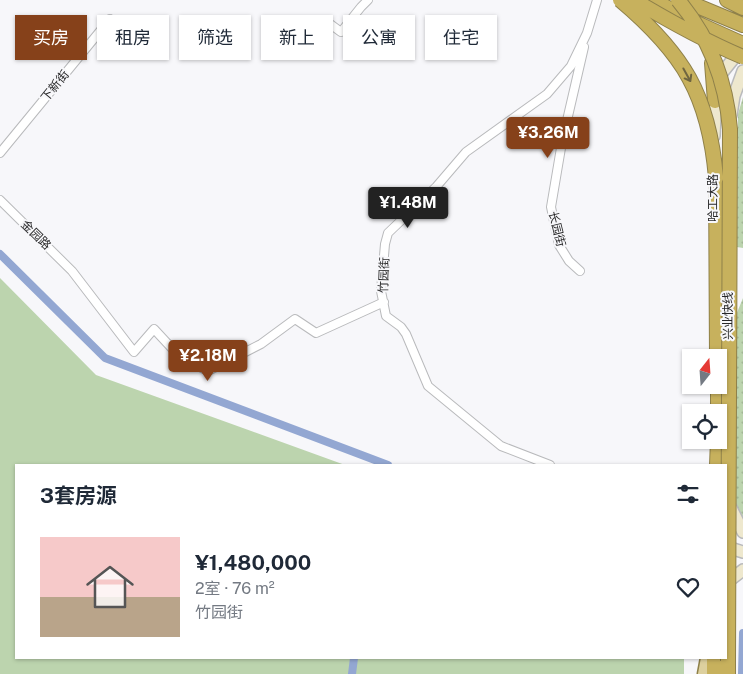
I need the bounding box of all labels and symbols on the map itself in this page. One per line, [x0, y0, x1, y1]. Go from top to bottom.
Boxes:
one-way arrow [683, 67, 693, 81]
street label: 下新街 [38, 68, 72, 104]
pin: ¥3.26M [507, 116, 589, 159]
street label: 哈工大路 [706, 174, 720, 222]
pin: ¥1.48M [367, 186, 449, 229]
street label: 长园街 [546, 210, 568, 248]
street label: 金园路 [18, 217, 54, 253]
street label: 竹园街 [376, 257, 392, 293]
street label: 兴业快线 [721, 292, 735, 340]
pin: ¥2.18M [167, 340, 249, 382]
north arrow [682, 349, 728, 394]

